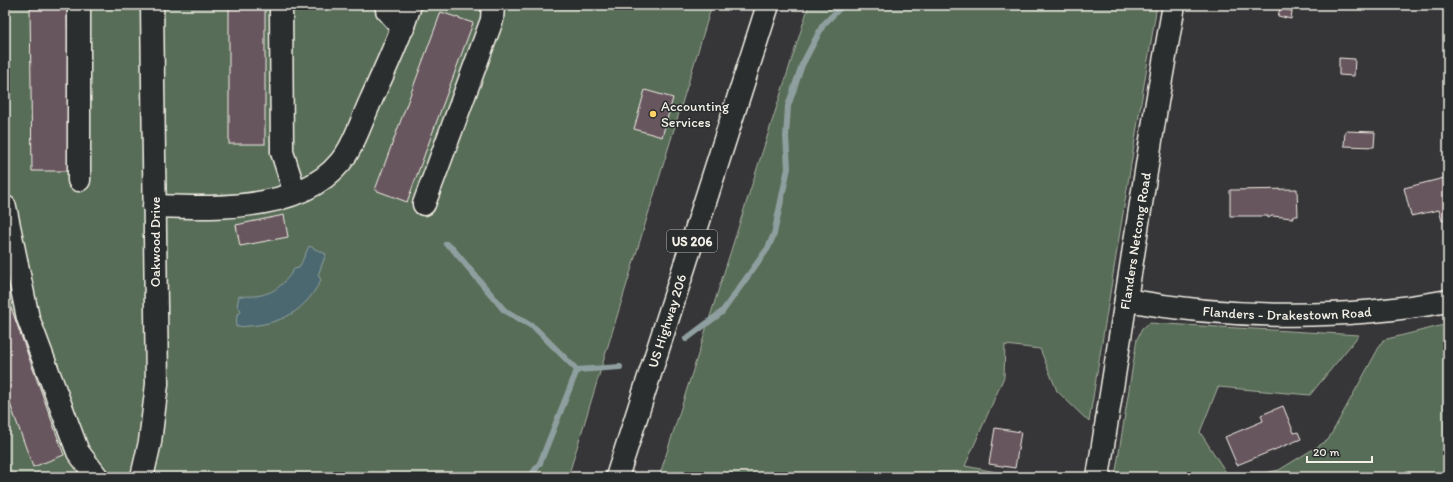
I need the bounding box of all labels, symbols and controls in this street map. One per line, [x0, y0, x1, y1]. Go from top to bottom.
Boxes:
place label: Accounting Services [661, 98, 730, 131]
marker: Accounting Services [648, 109, 658, 119]
street label: Flanders Netcong Road [1116, 171, 1154, 311]
street label: Oakwood Drive [147, 196, 164, 287]
road number: US 206 [667, 230, 717, 252]
street label: US Highway 206 [644, 272, 690, 370]
street label: Flanders - Drakestown Road [1202, 302, 1373, 323]
scale bar [1307, 438, 1372, 464]
text: 20 m [1313, 445, 1340, 459]

